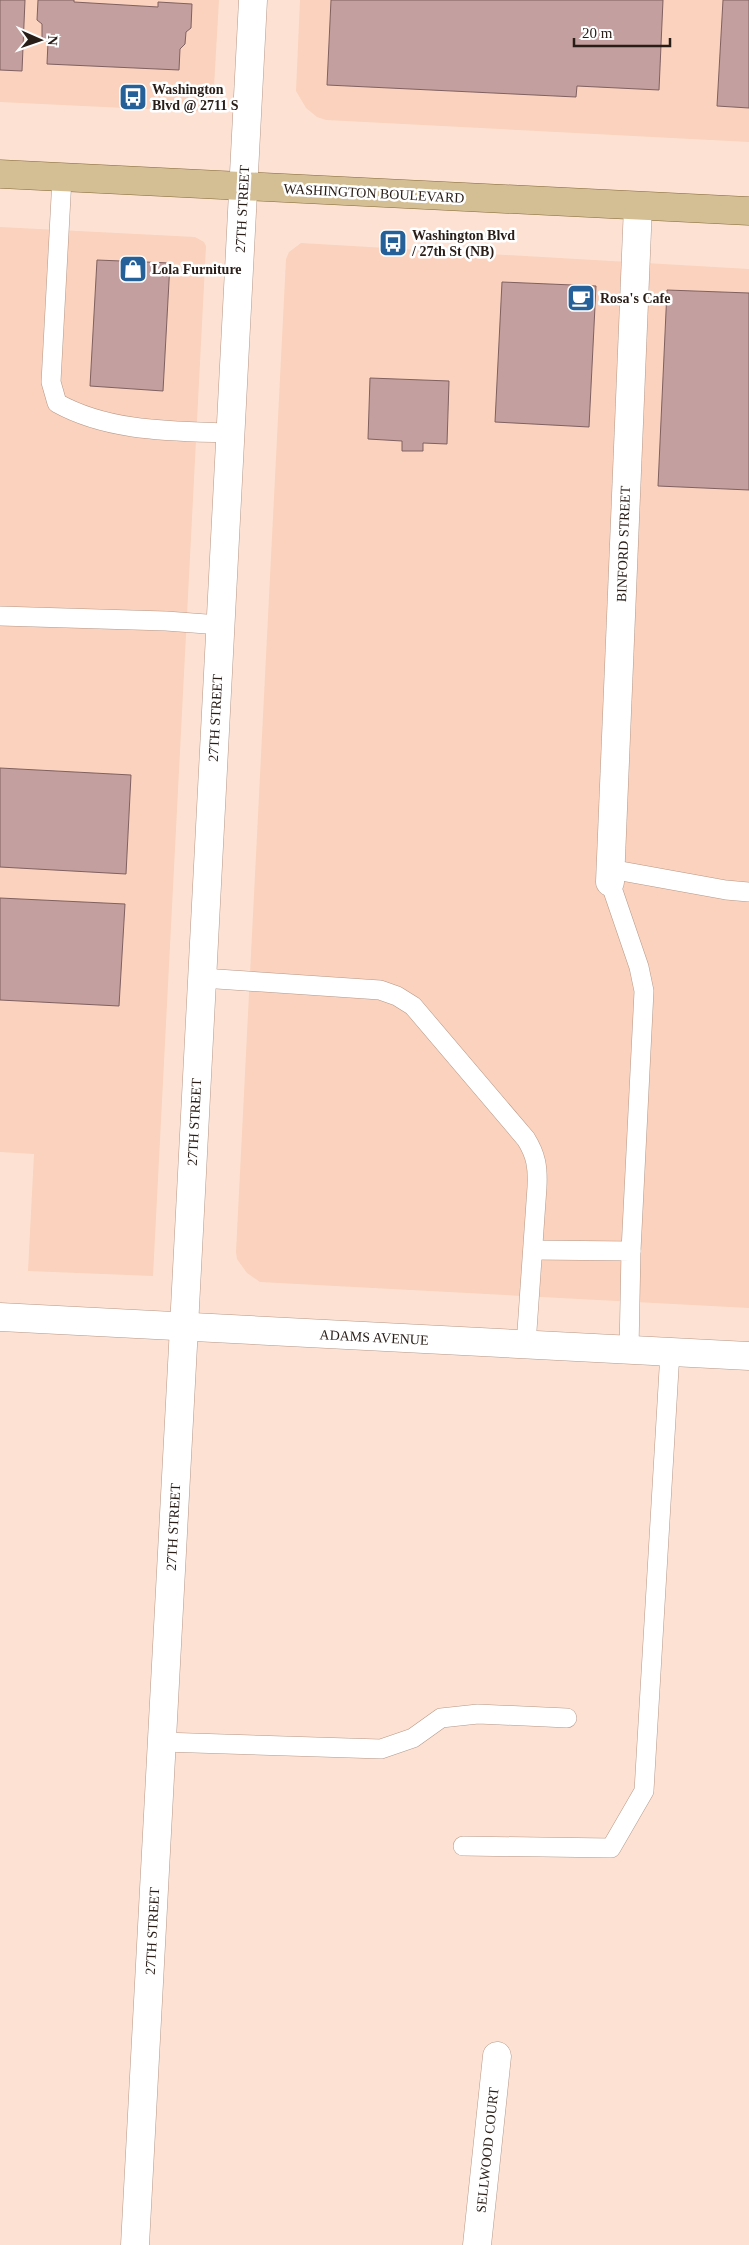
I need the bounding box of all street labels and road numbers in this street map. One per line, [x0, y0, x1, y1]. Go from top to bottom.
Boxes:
street label: 27TH STREET [233, 165, 252, 253]
street label: WASHINGTON BOULEVARD [283, 181, 465, 206]
street label: BINFORD STREET [614, 485, 633, 602]
street label: 27TH STREET [206, 674, 225, 762]
street label: 27TH STREET [185, 1078, 204, 1166]
street label: ADAMS AVENUE [319, 1327, 429, 1348]
street label: 27TH STREET [164, 1483, 183, 1571]
street label: 27TH STREET [143, 1887, 162, 1975]
street label: SELLWOOD COURT [473, 2086, 502, 2214]

